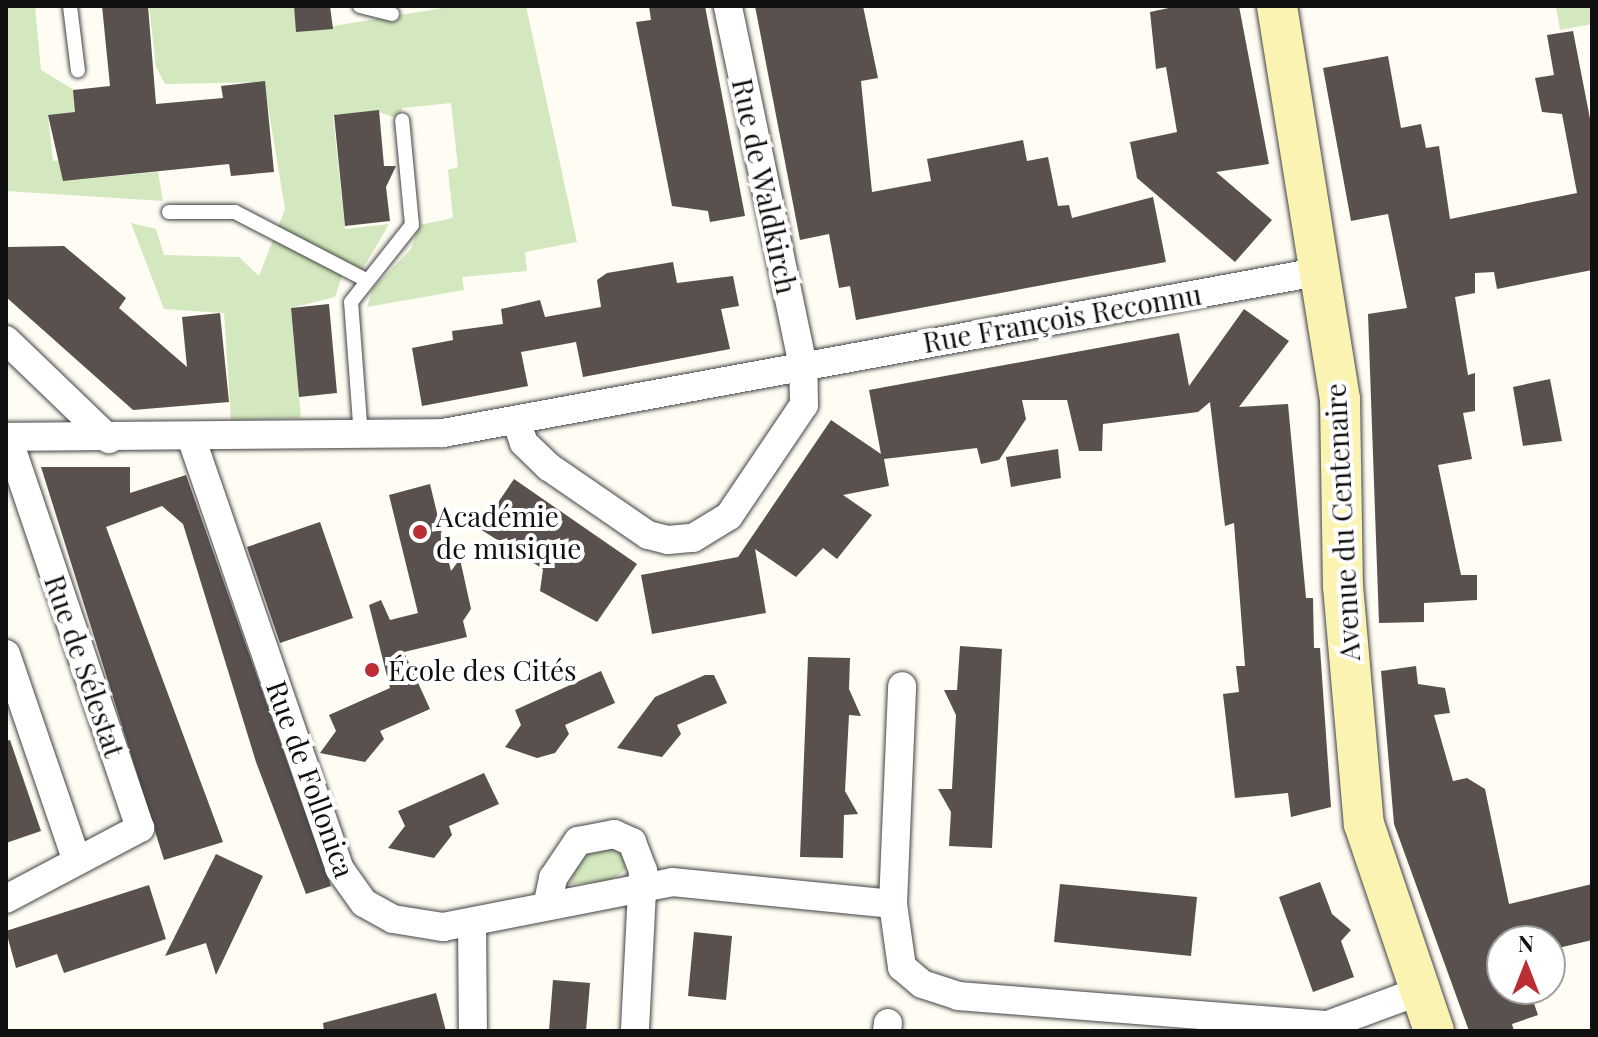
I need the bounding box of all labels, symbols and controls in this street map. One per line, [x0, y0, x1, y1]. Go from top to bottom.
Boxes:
street label: Rue de Waldkirch [726, 75, 804, 297]
street label: Rue François Reconnu [920, 277, 1204, 359]
street label: Avenue du Centenaire [1318, 382, 1366, 662]
place label: Académie de musique [436, 499, 581, 565]
marker: Académie de musique [411, 523, 429, 541]
street label: Rue de Sélestat [38, 571, 132, 761]
place label: École des Cités [388, 653, 577, 687]
marker: École des Cités [363, 661, 381, 679]
street label: Rue de Follonica [260, 676, 362, 882]
north arrow [1486, 925, 1566, 1005]
text: N [1518, 928, 1534, 958]

